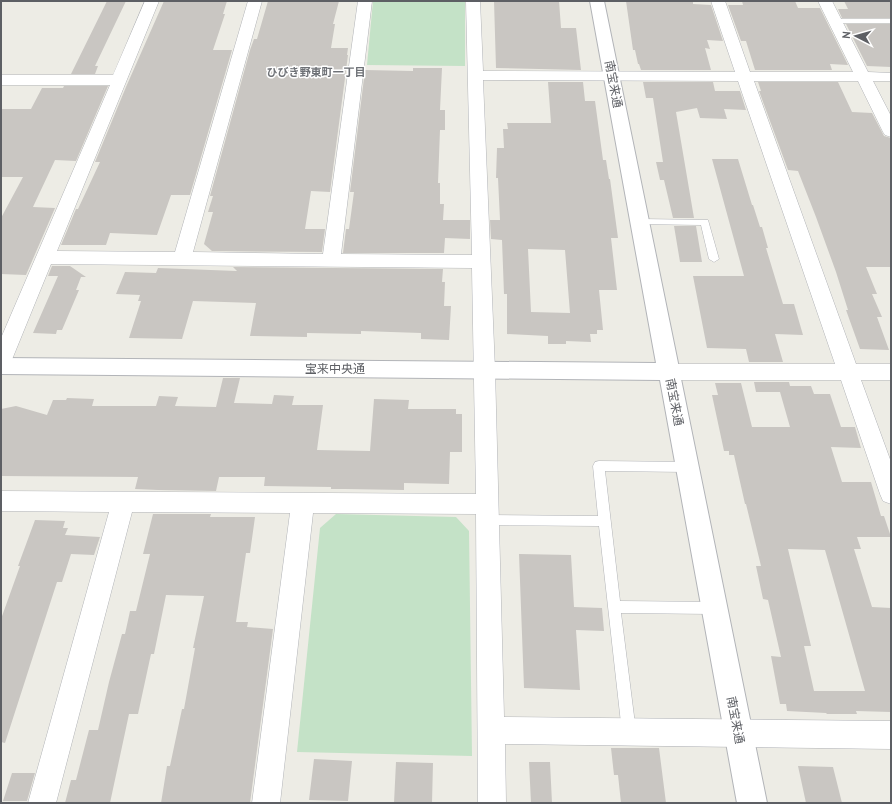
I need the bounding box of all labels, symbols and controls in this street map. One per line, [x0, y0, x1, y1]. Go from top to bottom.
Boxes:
north arrow [836, 16, 876, 56]
text: N [839, 31, 853, 39]
street label: 南宝来通 [602, 59, 626, 109]
district label: ひびき野東町一丁目 [267, 65, 366, 79]
street label: 宝来中央通 [305, 361, 365, 376]
street label: 南宝来通 [663, 377, 687, 427]
street label: 南宝来通 [724, 695, 748, 745]

